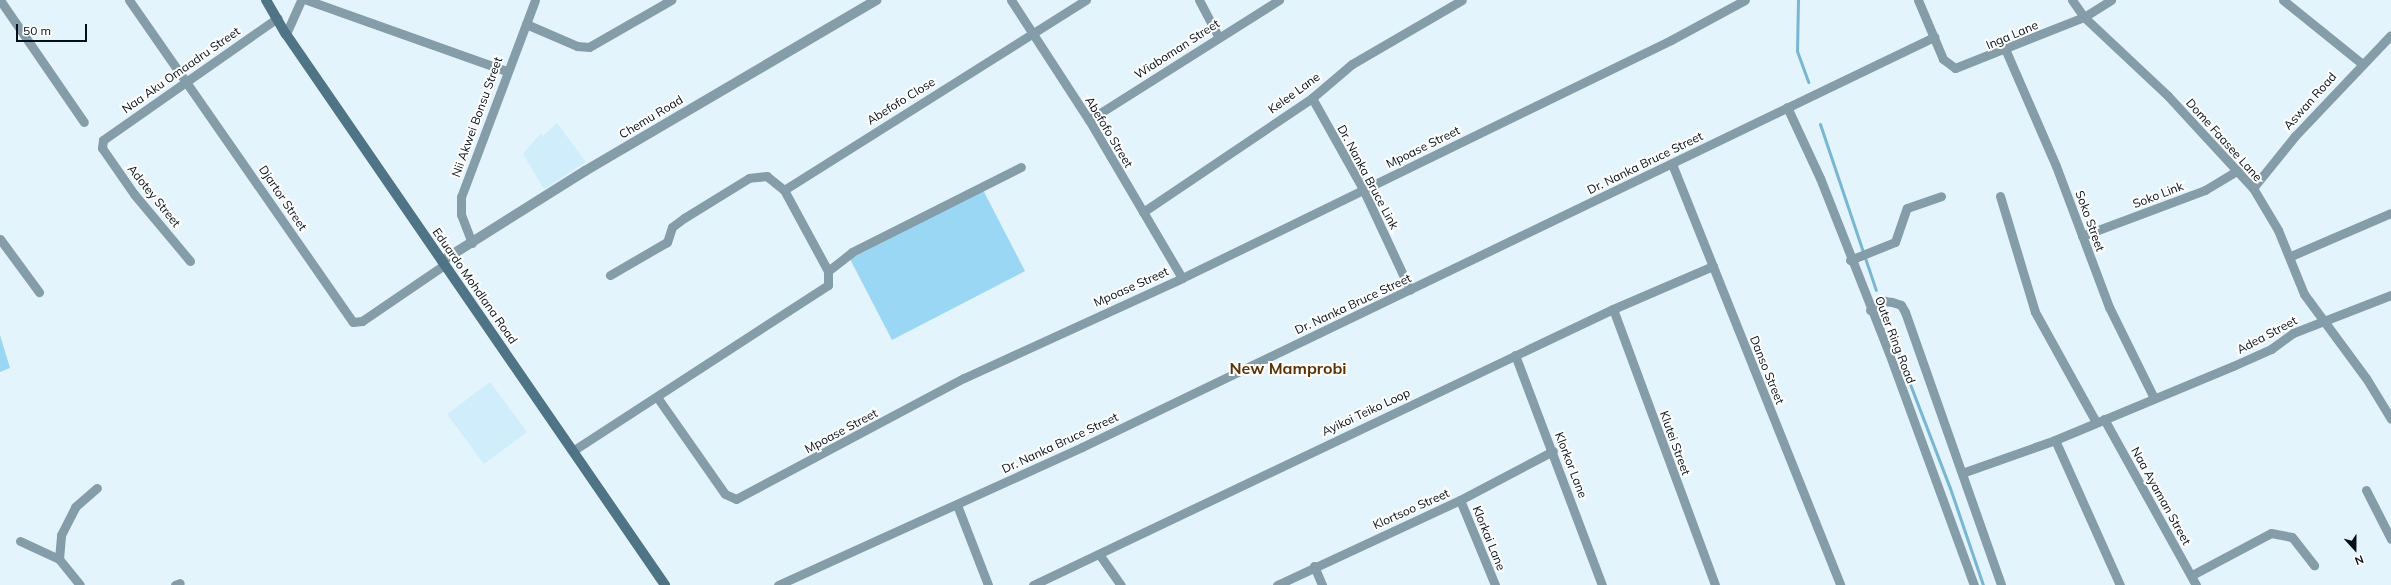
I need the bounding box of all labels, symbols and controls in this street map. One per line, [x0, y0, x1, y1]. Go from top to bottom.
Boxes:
scale bar [18, 16, 89, 42]
street label: Wiaboman Street [1132, 16, 1222, 82]
street label: Inga Lane [1984, 18, 2040, 52]
text: 50 m [23, 23, 51, 38]
street label: Naa Aku Omaadru Street [119, 24, 243, 116]
street label: Nii Akwei Bonsu Street [449, 55, 505, 179]
street label: Kelee Lane [1265, 69, 1323, 117]
street label: Aswan Road [2281, 70, 2339, 132]
street label: Abefofo Close [864, 74, 938, 128]
street label: Chemu Road [617, 92, 685, 142]
street label: Abefofo Street [1082, 94, 1136, 170]
street label: Dome Faasee Lane [2183, 96, 2265, 184]
street label: Dr. Nanka Bruce Link [1334, 122, 1402, 232]
street label: Mpoase Street [1384, 123, 1462, 171]
street label: Dr. Nanka Bruce Street [1585, 129, 1705, 197]
street label: Adotey Street [124, 162, 184, 230]
street label: Djartor Street [256, 163, 310, 233]
street label: Soko Link [2131, 179, 2185, 211]
street label: Soko Street [2072, 189, 2108, 253]
street label: Eduardo Mohdlana Road [430, 225, 520, 347]
street label: Mpoase Street [1091, 264, 1171, 310]
street label: Dr. Nanka Bruce Street [1293, 271, 1413, 337]
street label: Outer Ring Road [1872, 294, 1918, 386]
street label: Adea Street [2234, 313, 2300, 357]
street label: Danso Street [1747, 334, 1787, 406]
district label: New Mamprobi [1229, 358, 1347, 378]
street label: Ayikoi Teiko Loop [1320, 385, 1412, 439]
street label: Mpoase Street [802, 406, 880, 456]
street label: Klutei Street [1657, 409, 1693, 477]
street label: Dr. Nanka Bruce Street [1000, 410, 1120, 476]
street label: Klorkor Lane [1552, 430, 1590, 500]
street label: Naa Ayaman Street [2128, 445, 2194, 547]
street label: Klortsoo Street [1371, 486, 1451, 532]
street label: Klorkai Lane [1470, 504, 1508, 572]
north arrow [2335, 529, 2375, 569]
text: N [2353, 552, 2366, 568]

